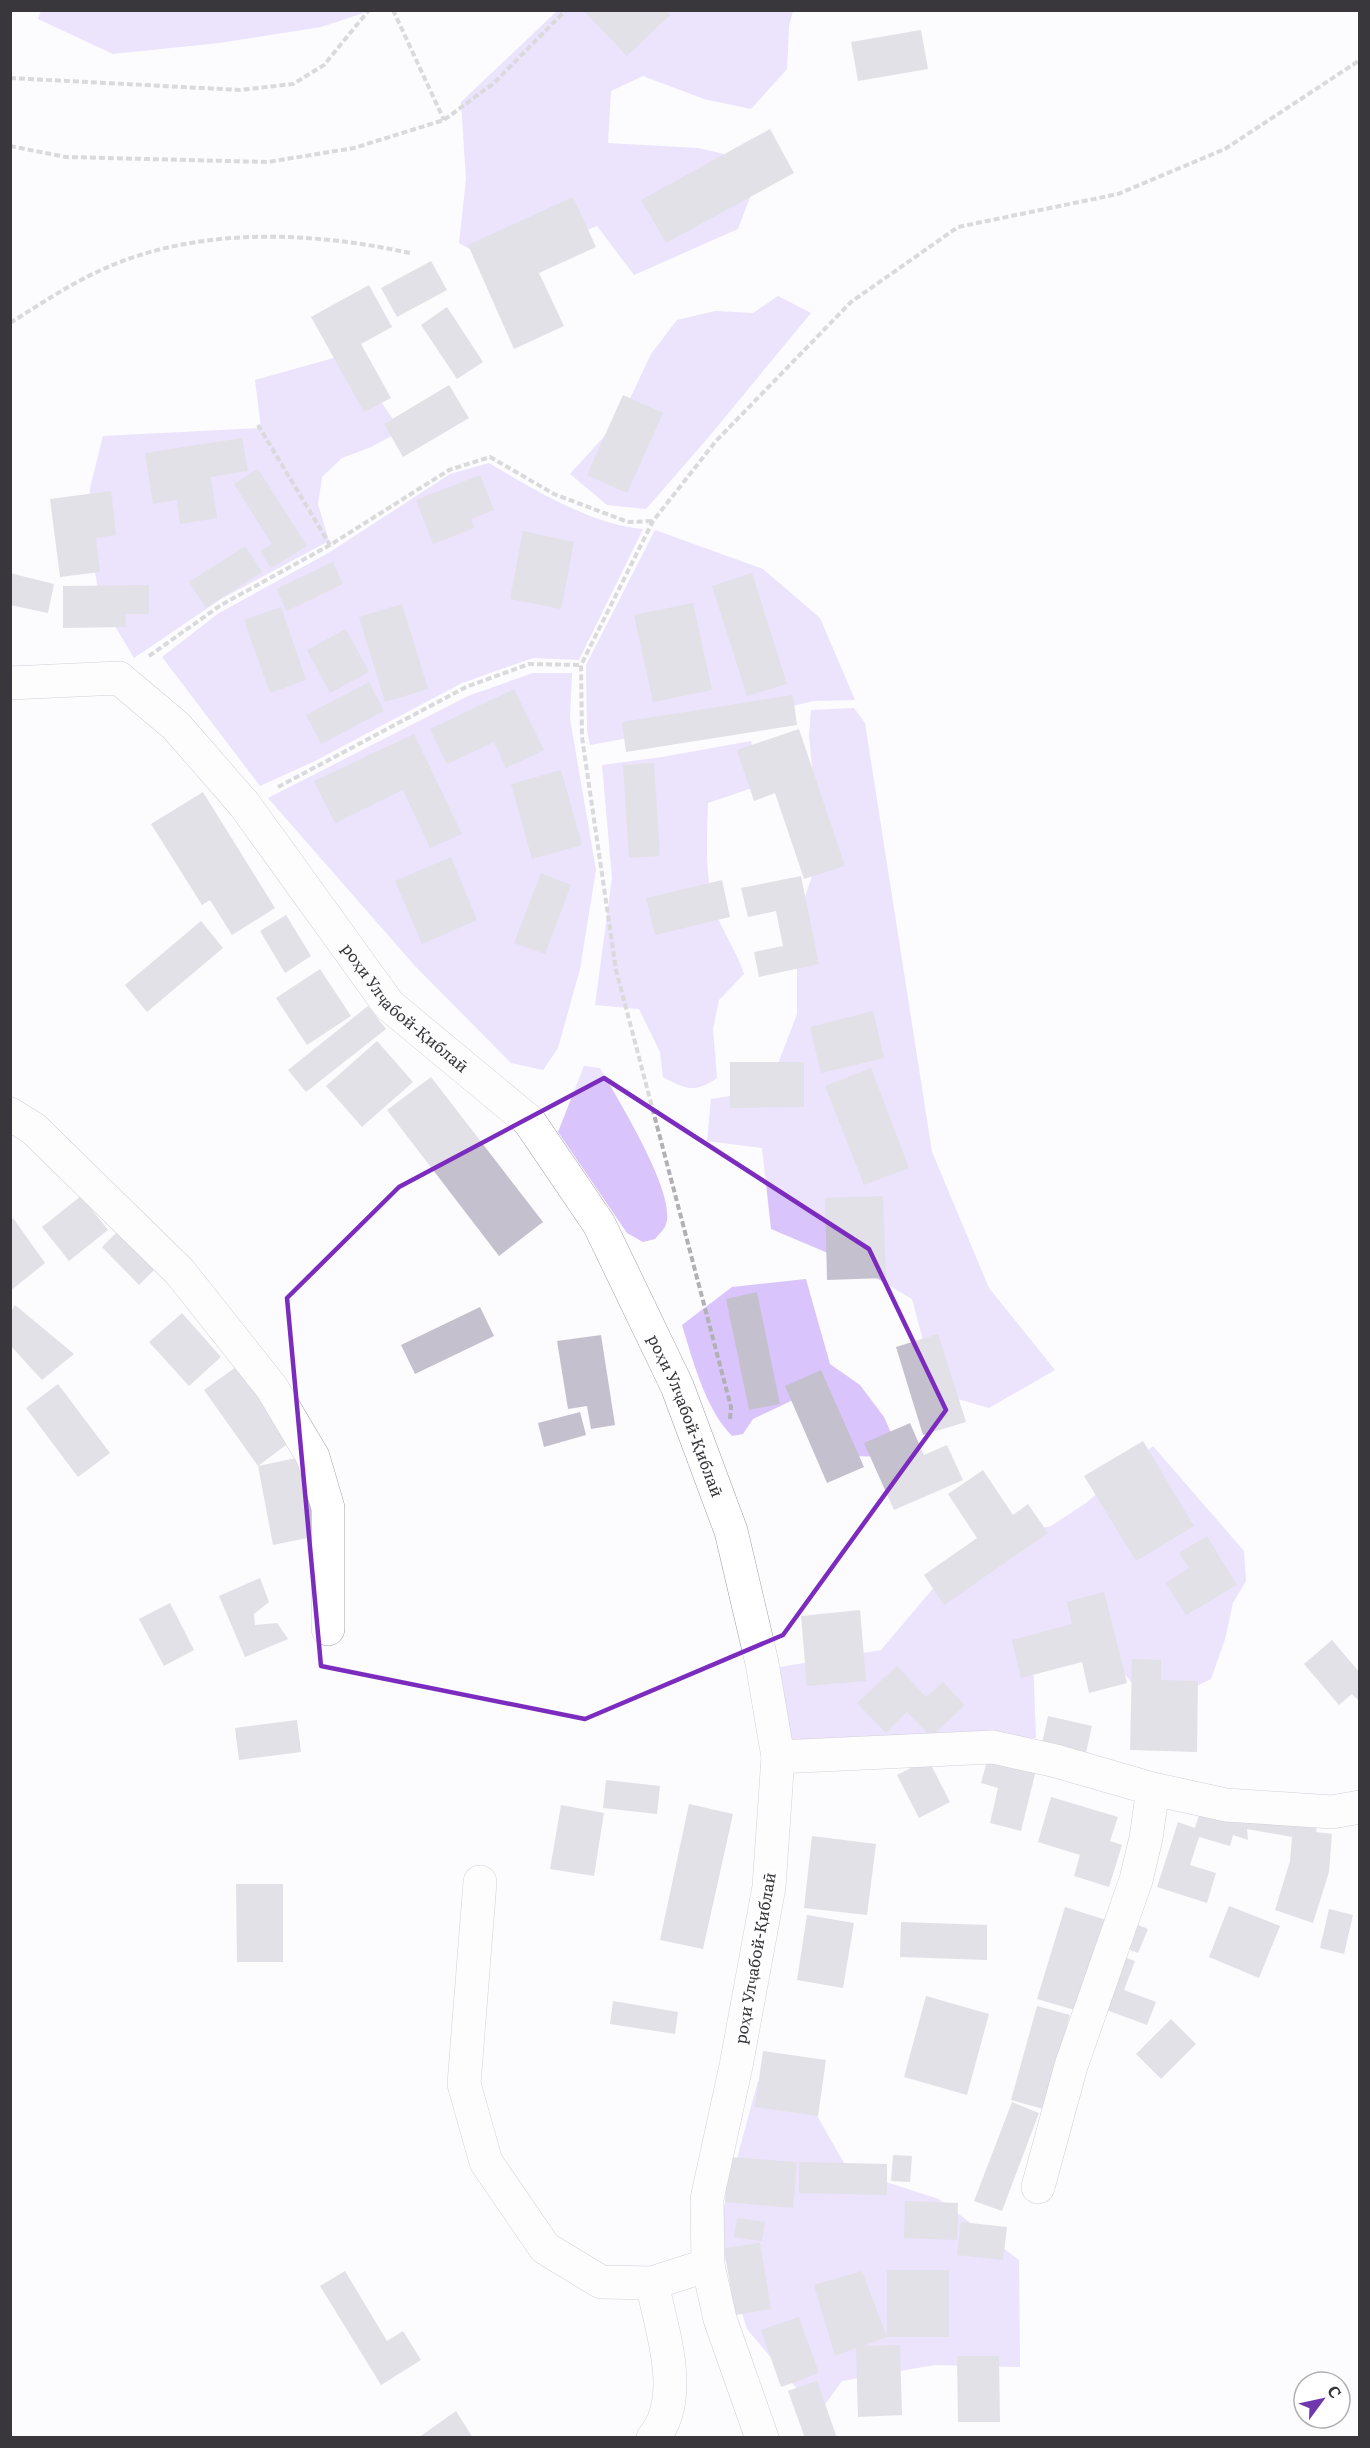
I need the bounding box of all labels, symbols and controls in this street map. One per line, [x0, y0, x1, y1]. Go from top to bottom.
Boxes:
street label: роҳи Улҷабой-Қиблаӣ [337, 937, 474, 1077]
street label: роҳи Улҷабой-Қиблаӣ [643, 1330, 730, 1500]
street label: роҳи Улҷабой-Қиблаӣ [727, 1870, 781, 2046]
north arrow [1292, 2370, 1352, 2430]
text: С [1322, 2380, 1349, 2403]

